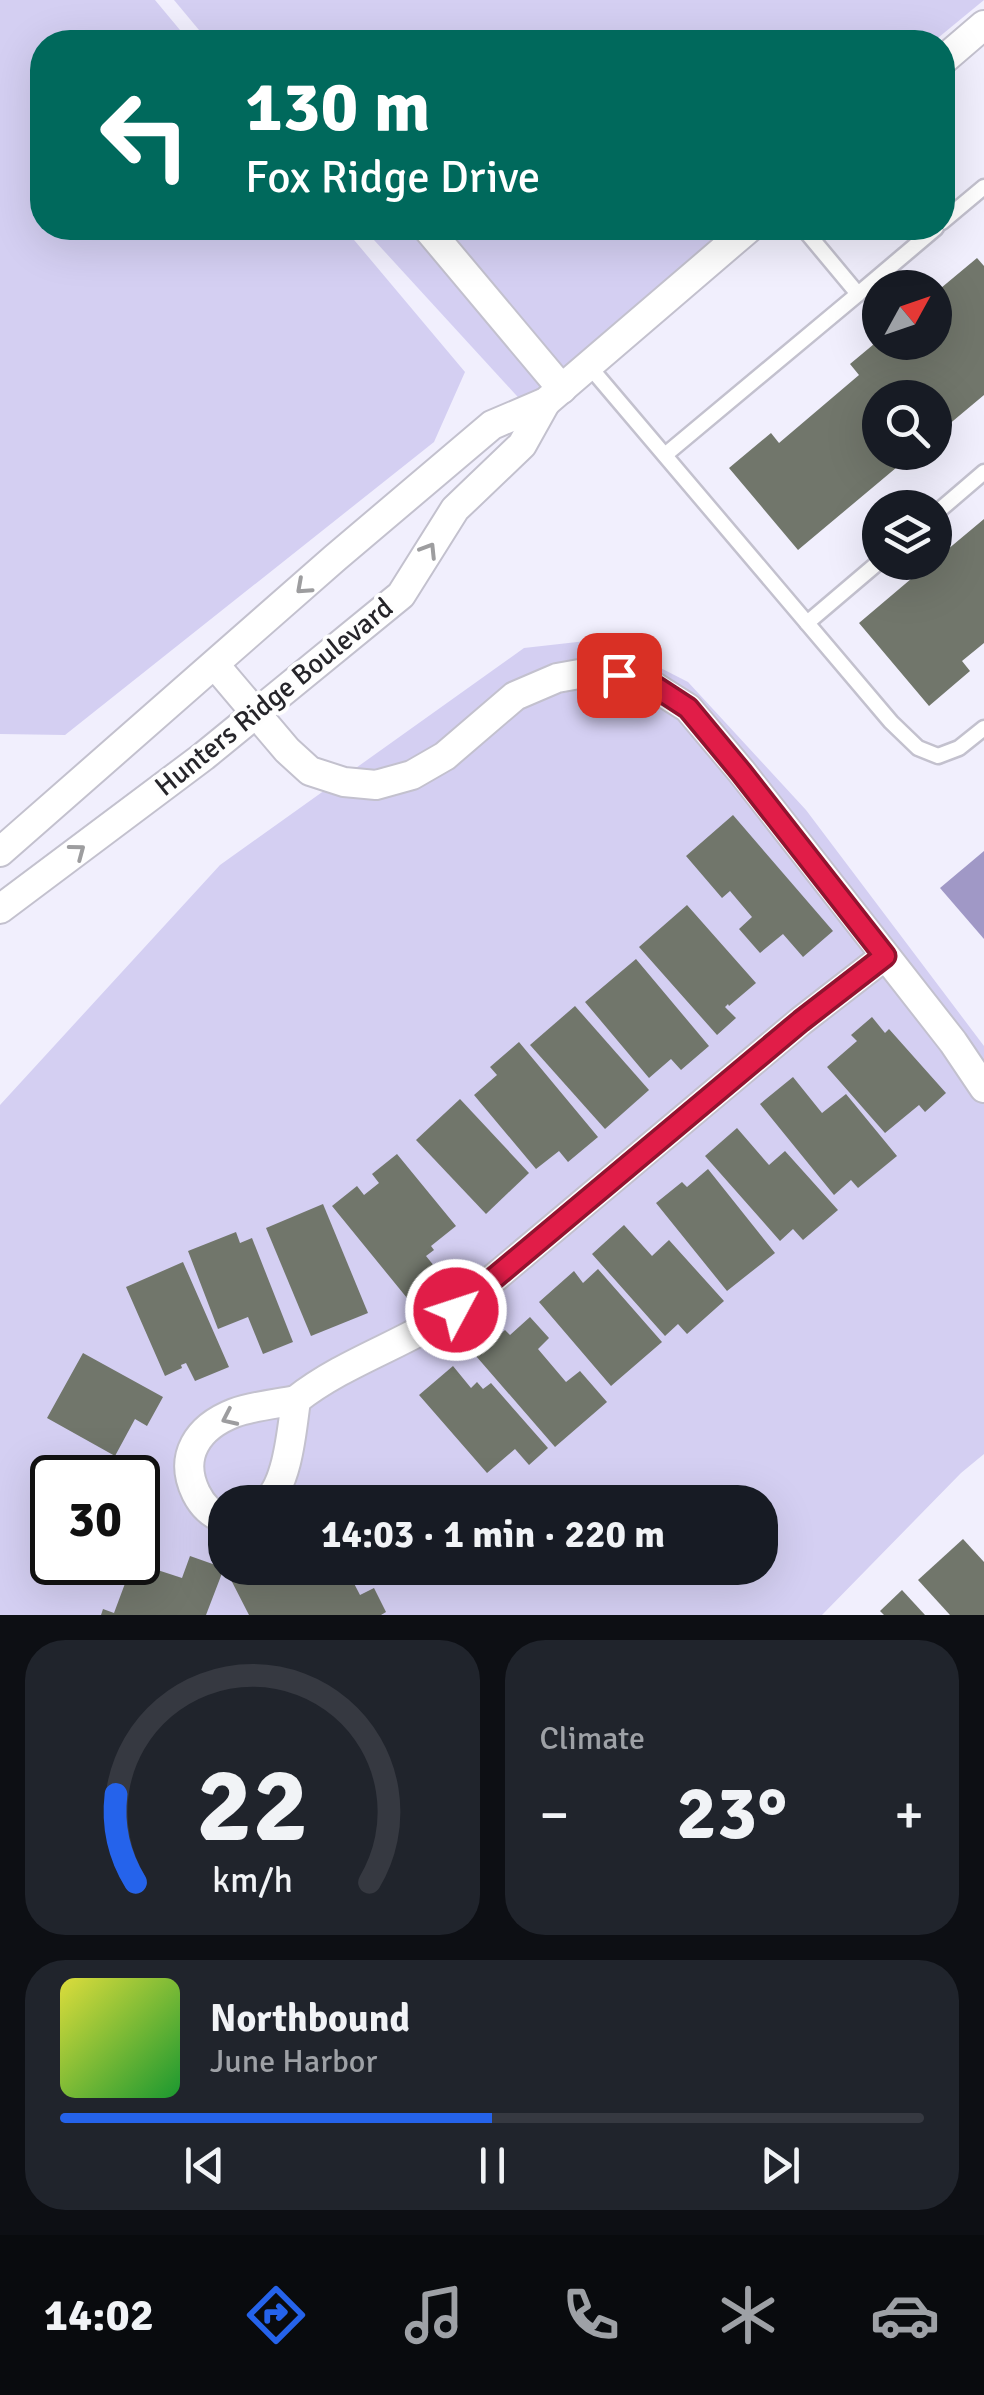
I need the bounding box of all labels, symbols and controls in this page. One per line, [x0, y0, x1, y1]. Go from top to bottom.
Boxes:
text: 130 m [245, 64, 430, 150]
icon: left [80, 70, 210, 200]
text: Fox Ridge Drive [245, 150, 540, 205]
north arrow [862, 270, 952, 360]
map controls [862, 270, 952, 580]
button: search [862, 380, 952, 470]
button: layers [862, 490, 952, 580]
one-way arrow [417, 543, 436, 561]
one-way arrow [296, 575, 315, 593]
street label: Hunters Ridge Boulevard [148, 591, 400, 803]
pin [577, 633, 662, 718]
icon: arrive [592, 648, 647, 703]
one-way arrow [67, 845, 85, 862]
position arrow [404, 1258, 508, 1362]
one-way arrow [221, 1406, 239, 1426]
speed limit sign: 30 [30, 1455, 160, 1585]
text: 14:03 · 1 min · 220 m [321, 1511, 665, 1558]
text: Climate [540, 1719, 645, 1758]
text: 22 [196, 1742, 308, 1870]
text: 23° [676, 1767, 787, 1860]
text: − [540, 1781, 569, 1849]
text: + [894, 1781, 924, 1849]
text: km/h [212, 1858, 293, 1902]
text: Northbound [210, 1995, 410, 2042]
text: June Harbor [210, 2042, 377, 2081]
icon: previous [177, 2138, 232, 2193]
icon: pause [465, 2138, 520, 2193]
icon: next [753, 2138, 808, 2193]
icon: directions [241, 2280, 311, 2350]
icon: music [399, 2280, 469, 2350]
icon: phone [556, 2280, 626, 2350]
icon: climate [713, 2280, 783, 2350]
icon: car [870, 2280, 940, 2350]
text: 14:02 [44, 2288, 154, 2343]

